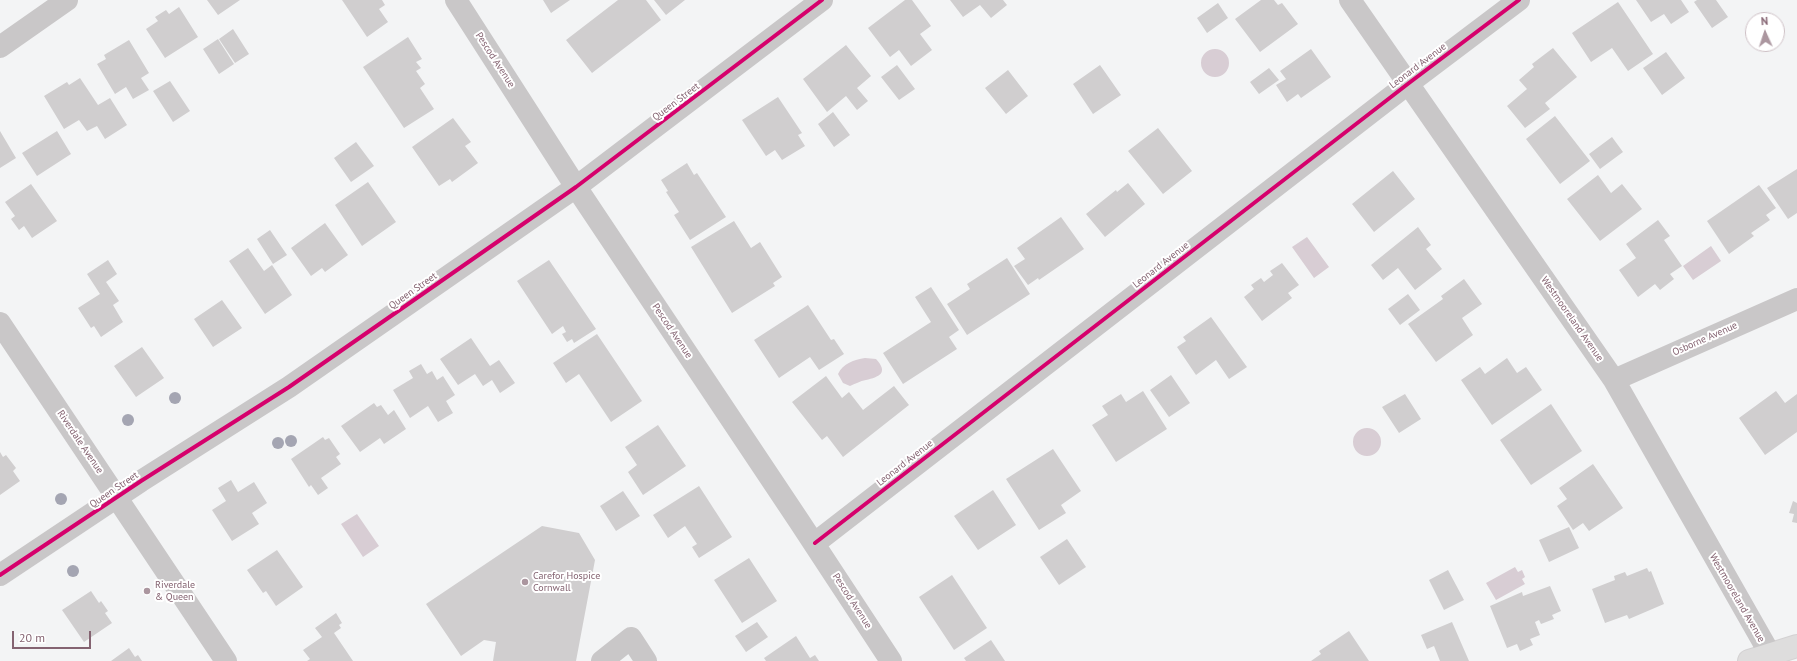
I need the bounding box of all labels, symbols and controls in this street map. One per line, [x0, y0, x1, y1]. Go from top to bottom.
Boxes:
north arrow [1745, 12, 1785, 52]
text: N [1760, 14, 1768, 28]
street label: Pescod Avenue [473, 30, 517, 90]
street label: Leonard Avenue [1387, 41, 1449, 91]
street label: Queen Street [650, 80, 702, 124]
street label: Leonard Avenue [1131, 239, 1191, 291]
street label: Queen Street [387, 270, 439, 312]
street label: Westmooreland Avenue [1538, 274, 1606, 364]
street label: Pescod Avenue [649, 301, 695, 361]
street label: Osborne Avenue [1671, 319, 1739, 359]
street label: Riverdale Avenue [54, 408, 106, 476]
street label: Leonard Avenue [875, 437, 935, 489]
street label: Queen Street [87, 469, 141, 511]
street label: Westmooreland Avenue [1707, 551, 1767, 645]
place label: Carefor Hospice Cornwall [533, 570, 600, 594]
street label: Pescod Avenue [830, 571, 874, 631]
marker: Carefor Hospice Cornwall [520, 577, 530, 587]
place label: Riverdale & Queen [155, 579, 195, 602]
marker: Riverdale & Queen [142, 586, 152, 596]
scale bar [14, 623, 93, 649]
text: 20 m [19, 630, 45, 645]

